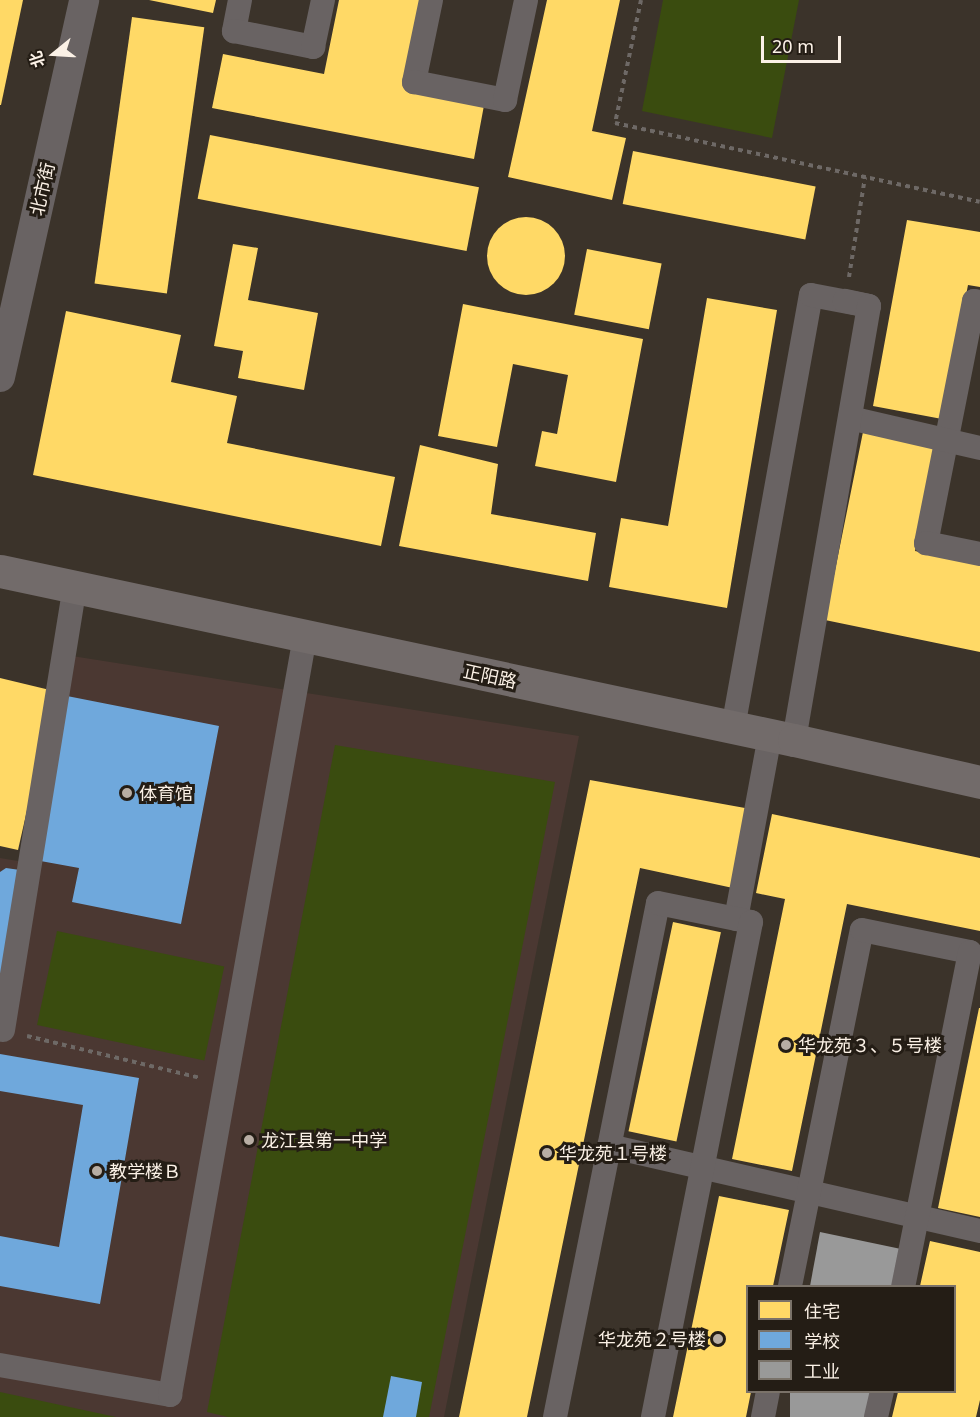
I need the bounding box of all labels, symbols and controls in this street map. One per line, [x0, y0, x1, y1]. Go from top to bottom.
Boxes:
north arrow [24, 24, 84, 84]
scale bar [764, 24, 844, 62]
text: 20 m [772, 34, 814, 58]
text: 北 [24, 49, 50, 71]
street label: 北市街 [25, 160, 59, 218]
street label: 正阳路 [461, 660, 519, 692]
place label: 体育馆 [139, 782, 193, 804]
marker: 体育馆 [120, 786, 134, 800]
place label: 华龙苑３、５号楼 [798, 1034, 942, 1056]
marker: 华龙苑３、５号楼 [779, 1038, 793, 1052]
place label: 龙江县第一中学 [261, 1129, 387, 1151]
marker: 龙江县第一中学 [242, 1133, 256, 1147]
place label: 华龙苑１号楼 [559, 1142, 667, 1164]
marker: 华龙苑１号楼 [540, 1146, 554, 1160]
place label: 教学楼Ｂ [109, 1160, 181, 1182]
marker: 教学楼Ｂ [90, 1164, 104, 1178]
legend [746, 1285, 956, 1393]
text: 住宅 [804, 1299, 840, 1323]
place label: 华龙苑２号楼 [598, 1328, 706, 1350]
text: 学校 [804, 1329, 840, 1353]
marker: 华龙苑２号楼 [711, 1332, 725, 1346]
text: 工业 [804, 1359, 840, 1383]

